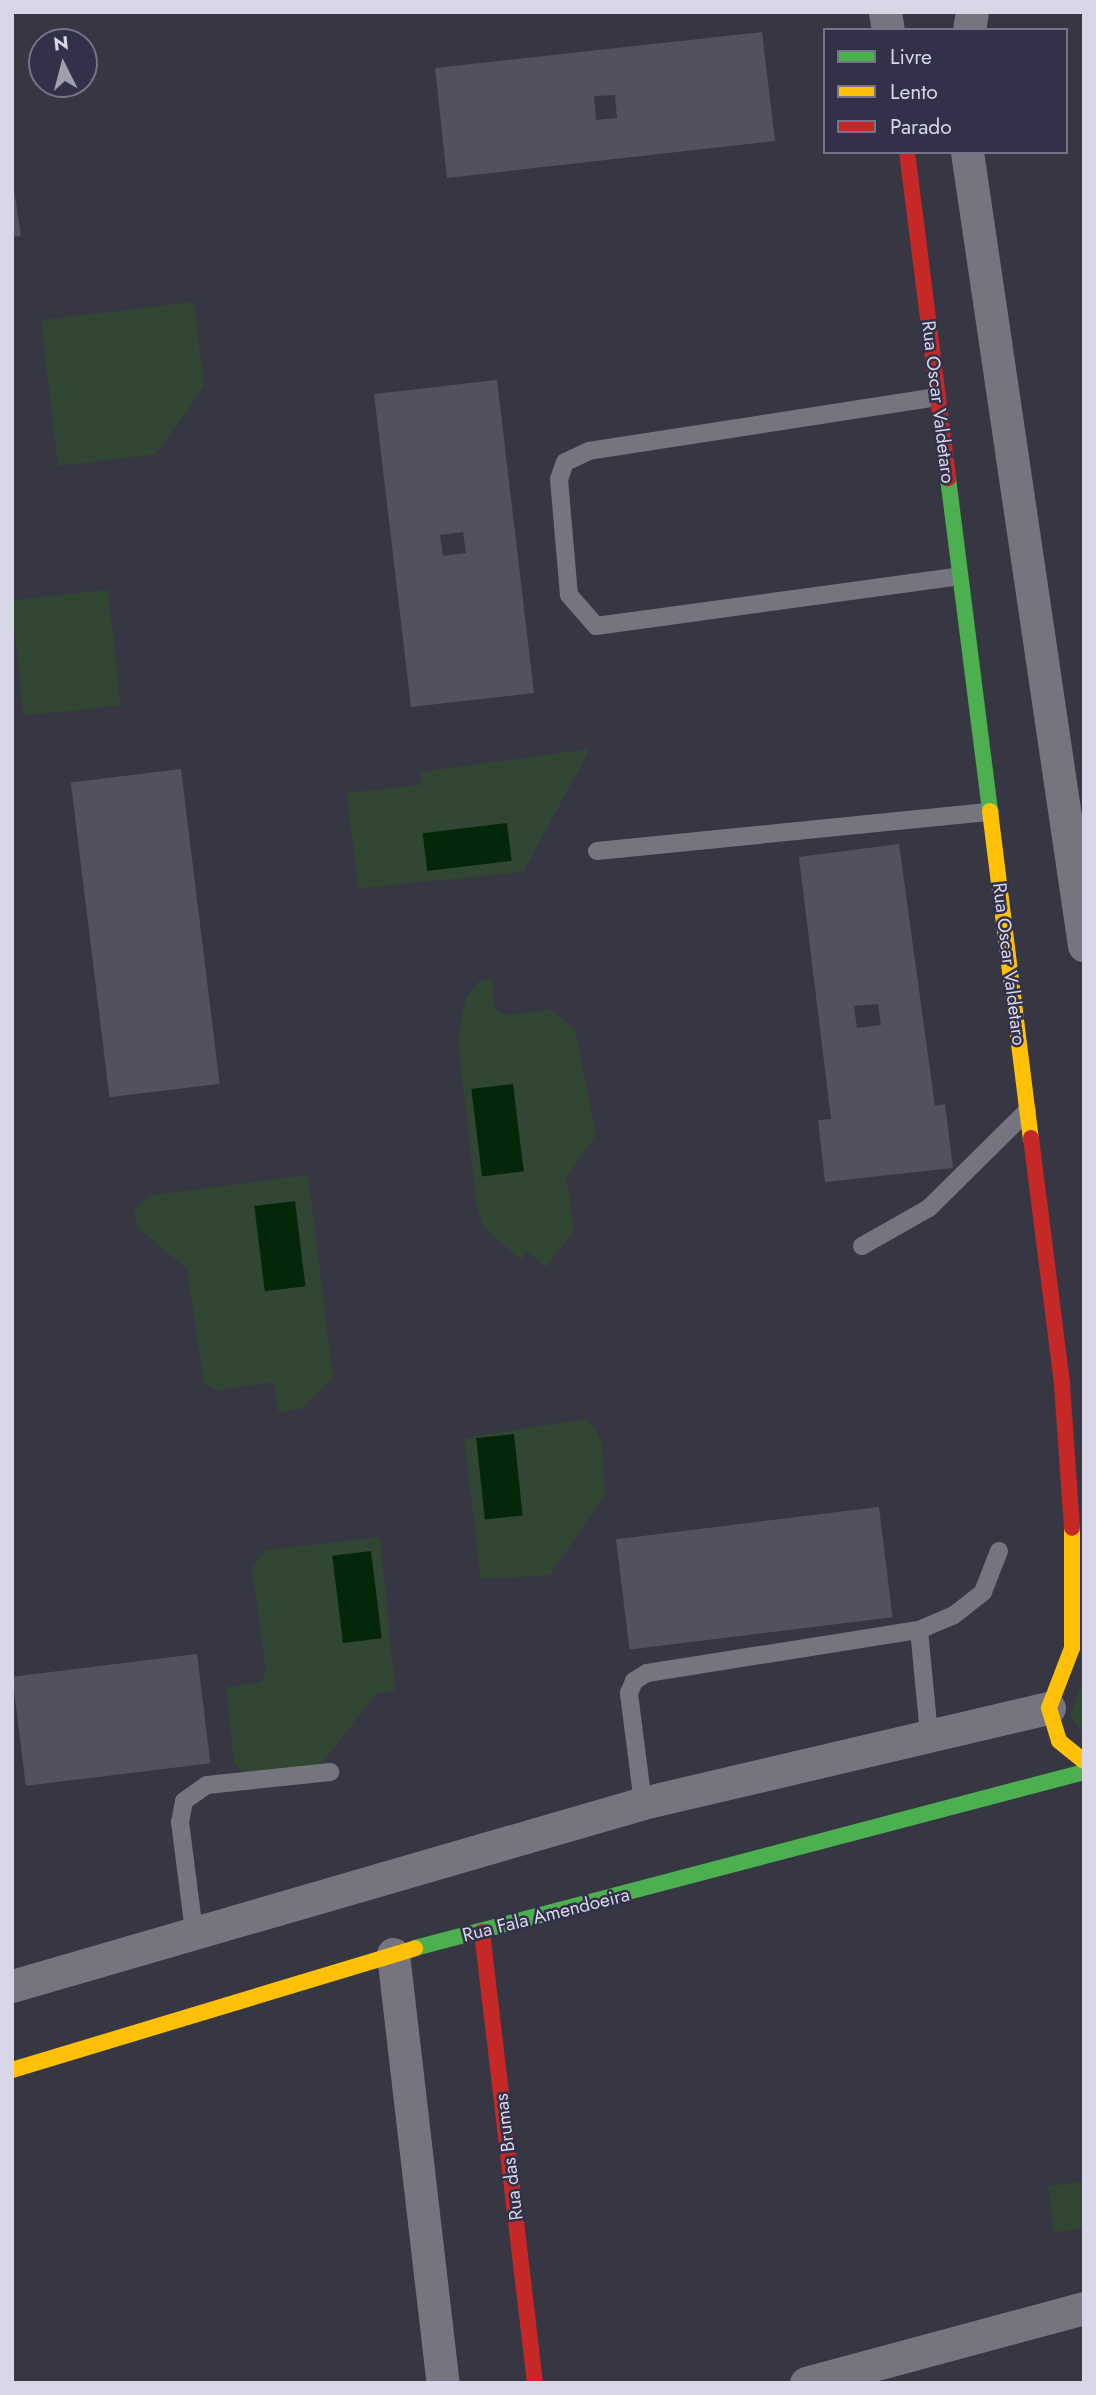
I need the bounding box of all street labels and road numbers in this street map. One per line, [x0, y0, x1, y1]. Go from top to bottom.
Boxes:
street label: Rua Oscar Valdetaro [917, 319, 959, 485]
street label: Rua Oscar Valdetaro [988, 881, 1030, 1047]
street label: Rua Fala Amendoeira [460, 1883, 632, 1947]
street label: Rua das Brumas [490, 2092, 528, 2222]

